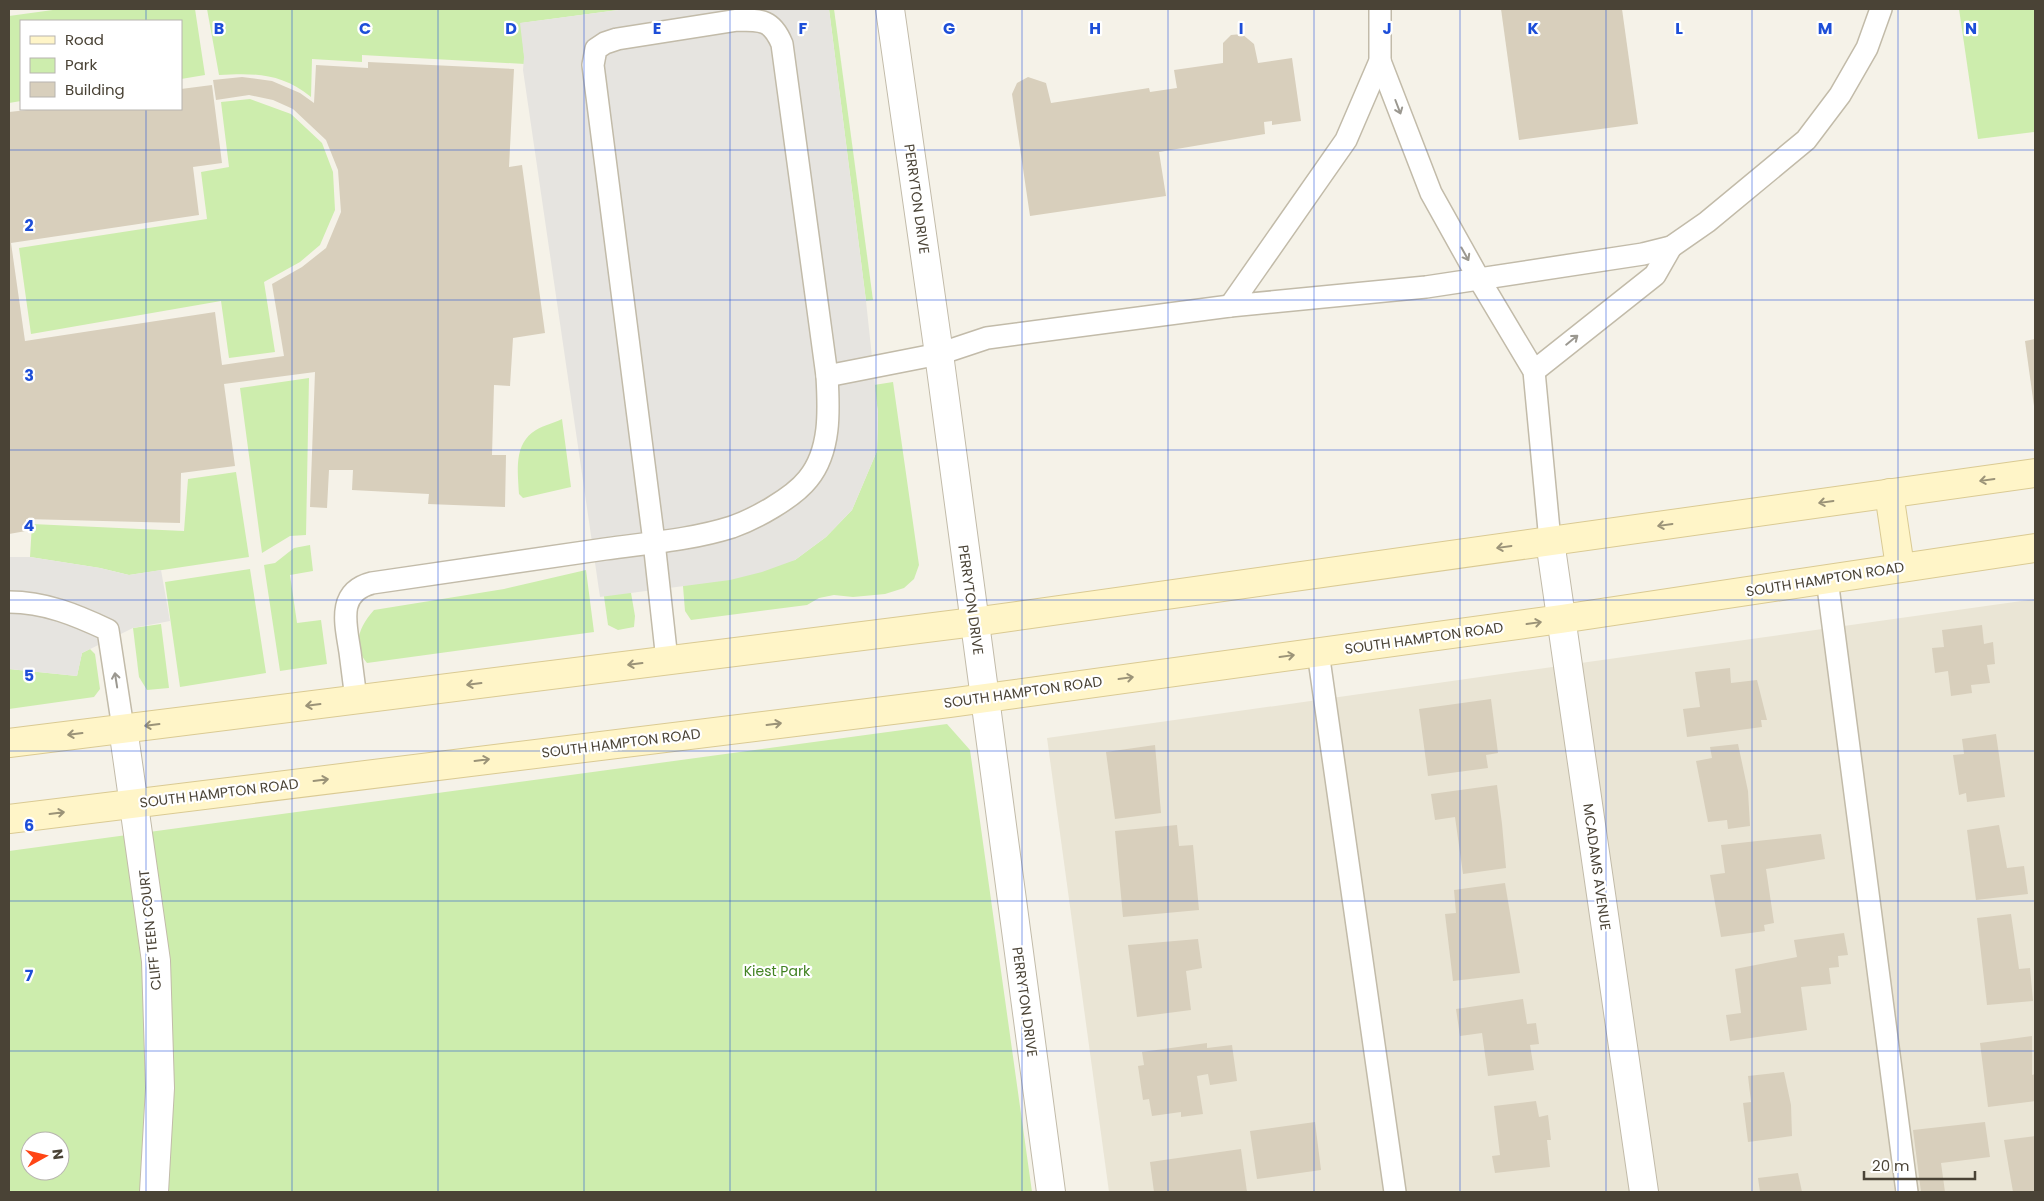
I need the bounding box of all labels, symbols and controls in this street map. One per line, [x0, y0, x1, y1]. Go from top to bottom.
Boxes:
text: B [214, 17, 224, 40]
text: C [359, 17, 371, 40]
text: D [505, 17, 517, 40]
text: E [653, 17, 661, 40]
text: F [799, 17, 808, 40]
text: G [943, 17, 955, 40]
text: H [1089, 17, 1101, 40]
text: I [1239, 17, 1243, 40]
text: J [1382, 17, 1392, 40]
text: K [1527, 17, 1539, 40]
text: L [1675, 17, 1683, 40]
text: M [1818, 17, 1832, 40]
text: N [1965, 17, 1977, 40]
legend [20, 20, 182, 110]
text: Road [65, 29, 104, 50]
text: Park [65, 54, 97, 75]
text: Building [65, 79, 125, 100]
one-way arrow [1394, 99, 1403, 114]
street label: PERRYTON DRIVE [899, 143, 935, 255]
text: 2 [24, 214, 34, 237]
one-way arrow [1461, 246, 1470, 261]
one-way arrow [1565, 334, 1578, 345]
text: 3 [24, 364, 34, 387]
one-way arrow [1979, 475, 1995, 485]
one-way arrow [1818, 497, 1834, 507]
text: 4 [24, 514, 35, 537]
one-way arrow [1657, 520, 1673, 530]
one-way arrow [1496, 543, 1512, 553]
street label: PERRYTON DRIVE [953, 544, 989, 656]
street label: SOUTH HAMPTON ROAD [1744, 557, 1906, 601]
street label: SOUTH HAMPTON ROAD [1343, 617, 1505, 659]
one-way arrow [1526, 618, 1542, 628]
one-way arrow [1278, 651, 1294, 661]
one-way arrow [628, 659, 644, 669]
text: 5 [24, 664, 34, 687]
street label: SOUTH HAMPTON ROAD [942, 671, 1104, 713]
one-way arrow [111, 672, 121, 688]
one-way arrow [1117, 673, 1133, 683]
one-way arrow [466, 680, 482, 690]
one-way arrow [305, 700, 321, 710]
one-way arrow [765, 719, 781, 729]
one-way arrow [144, 720, 160, 730]
street label: SOUTH HAMPTON ROAD [540, 723, 702, 763]
one-way arrow [67, 729, 83, 739]
one-way arrow [474, 755, 490, 765]
street label: SOUTH HAMPTON ROAD [138, 773, 300, 813]
one-way arrow [312, 775, 328, 785]
street label: MCADAMS AVENUE [1578, 802, 1616, 932]
one-way arrow [49, 808, 65, 818]
text: 6 [24, 814, 34, 837]
street label: CLIFF TEEN COURT [134, 868, 166, 991]
street label: PERRYTON DRIVE [1007, 946, 1043, 1058]
park label: Kiest Park [744, 961, 811, 981]
text: 7 [25, 964, 34, 987]
north arrow [20, 1131, 70, 1181]
text: N [47, 1148, 69, 1161]
scale bar [1864, 1148, 1975, 1180]
text: 20 m [1872, 1155, 1910, 1176]

